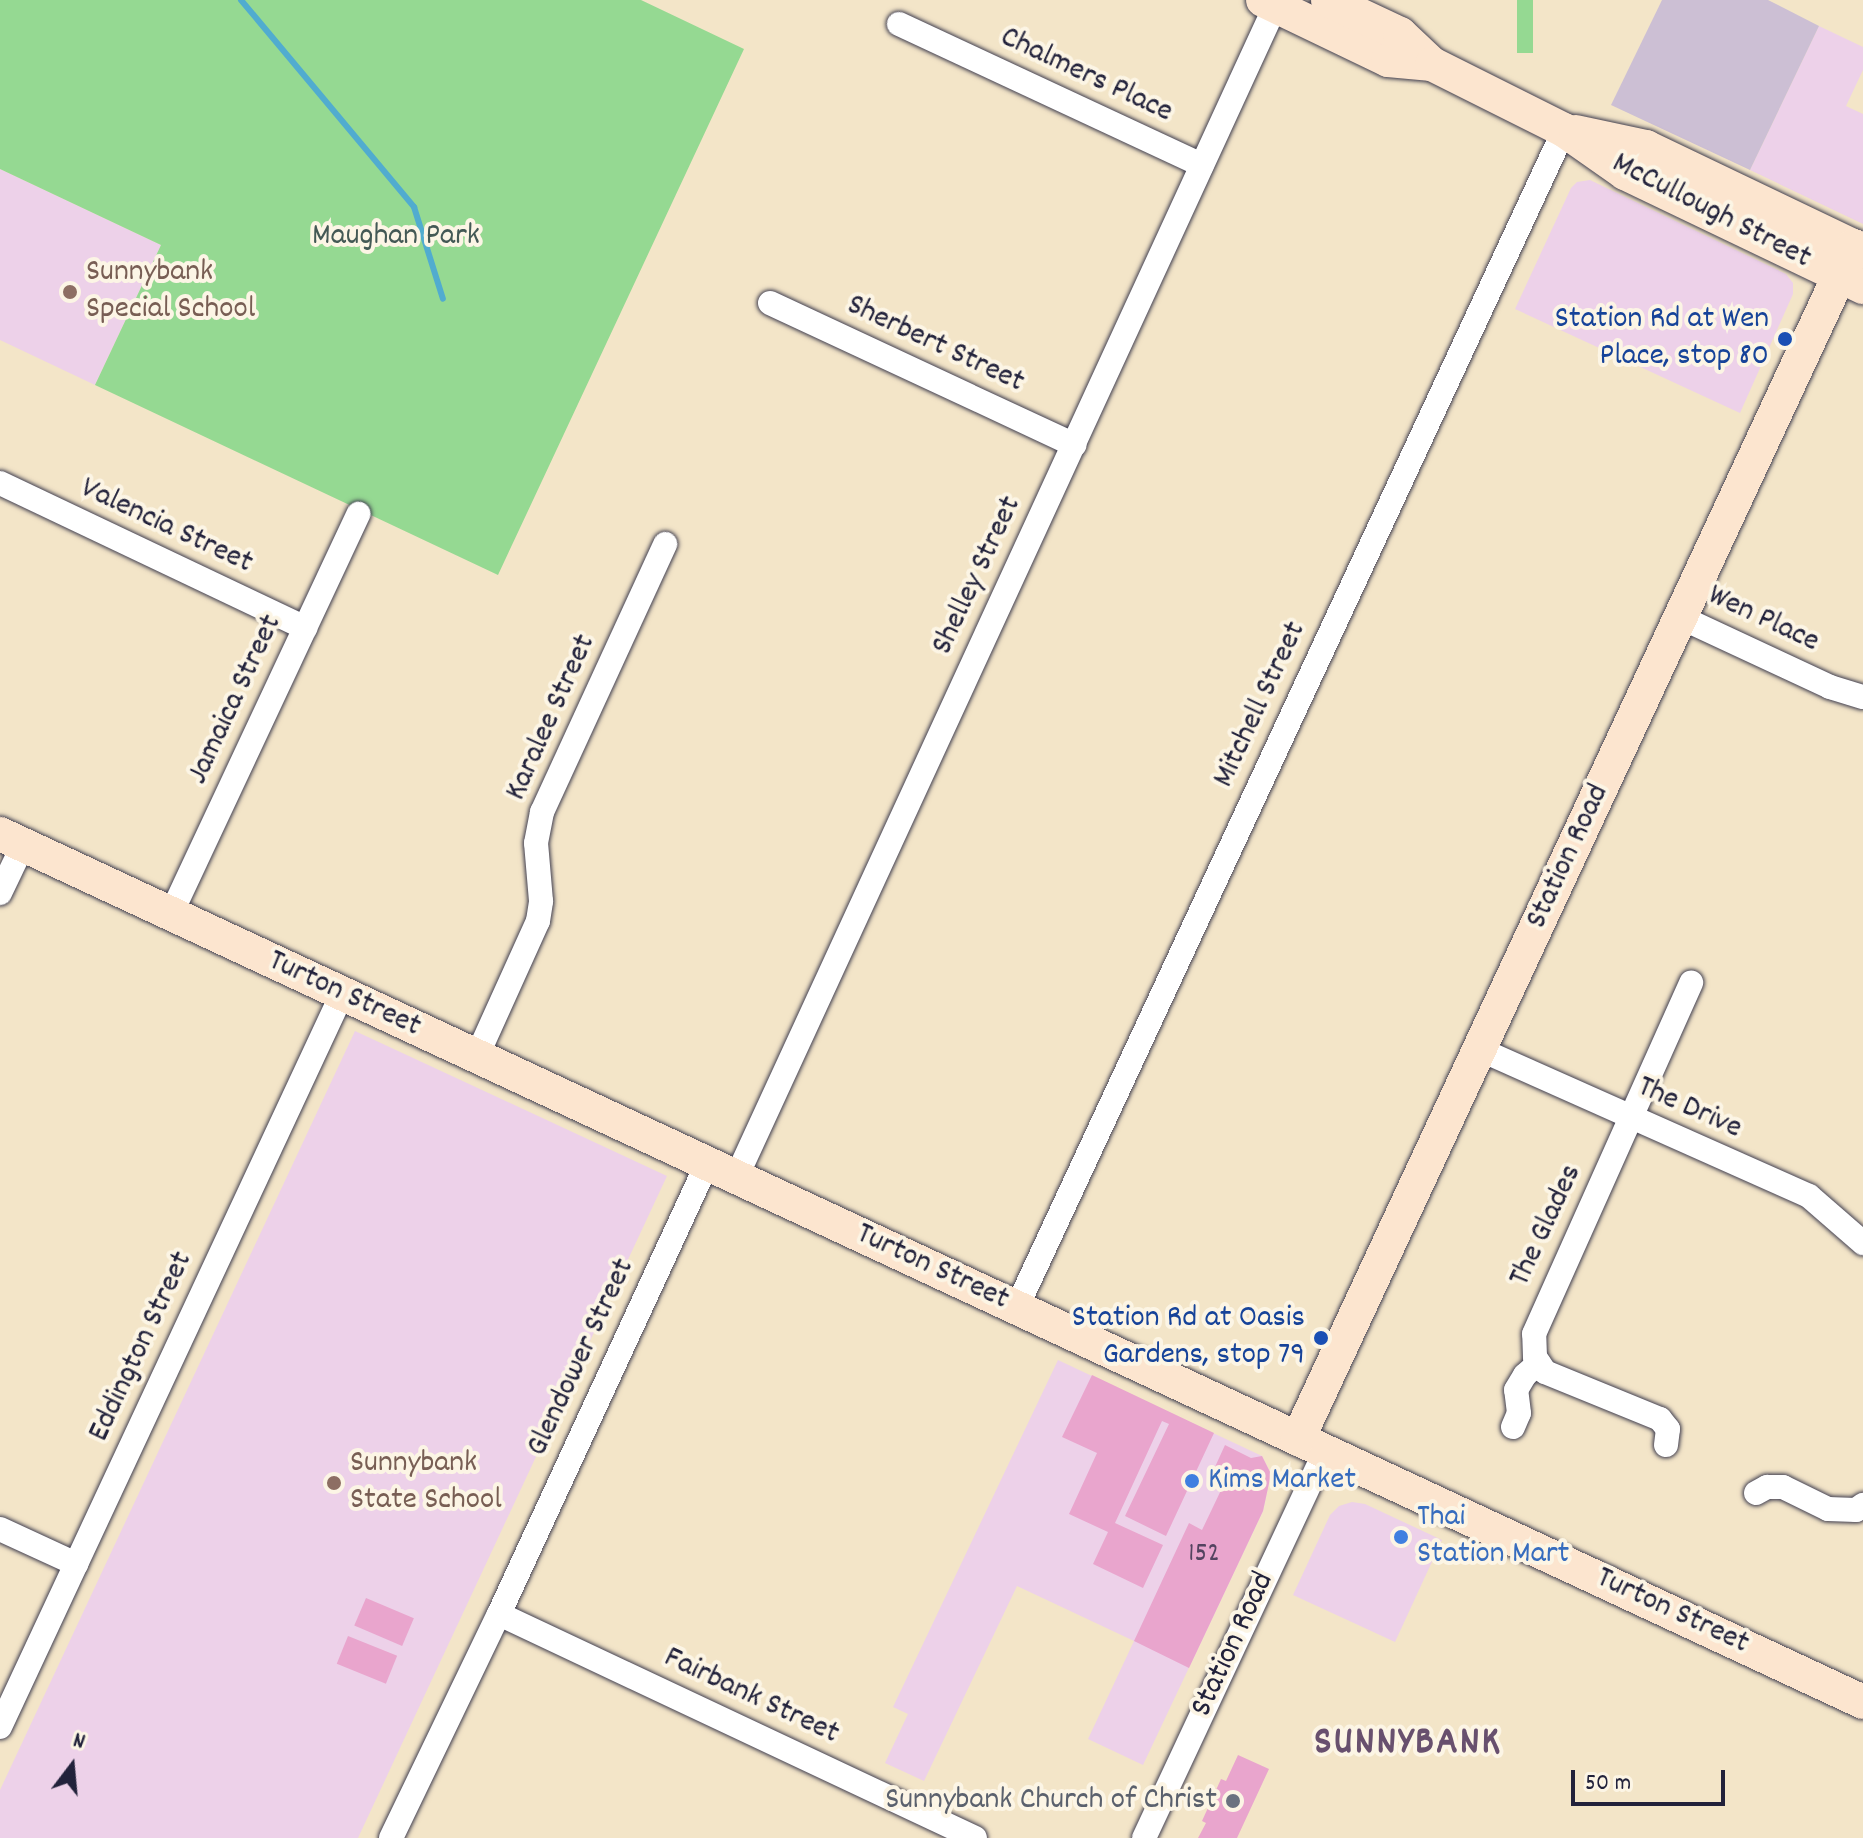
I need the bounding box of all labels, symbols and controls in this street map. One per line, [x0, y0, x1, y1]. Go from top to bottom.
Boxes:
street label: Chalmers Place [994, 19, 1178, 133]
street label: McCullough Street [1605, 145, 1817, 279]
park label: Maughan Park [312, 218, 480, 256]
place label: Sunnybank Special School [86, 255, 255, 330]
marker: Sunnybank Special School [61, 283, 79, 301]
street label: Sherbert Street [840, 287, 1030, 403]
place label: Station Rd at Wen Place, stop 80 [1555, 302, 1769, 377]
marker: Station Rd at Wen Place, stop 80 [1776, 330, 1794, 348]
street label: Valencia Street [74, 470, 258, 584]
street label: Shelley Street [925, 491, 1031, 661]
street label: Wen Place [1701, 578, 1825, 662]
street label: Jamaica Street [180, 609, 292, 791]
street label: Mitchell Street [1206, 616, 1316, 794]
street label: Karalee Street [498, 629, 606, 807]
street label: Station Road [1519, 779, 1619, 935]
street label: Turton Street [261, 943, 427, 1047]
street label: The Drive [1631, 1069, 1747, 1149]
street label: The Glades [1502, 1159, 1592, 1293]
street label: Turton Street [849, 1216, 1015, 1320]
street label: Eddington Street [81, 1246, 203, 1448]
street label: Glendower Street [519, 1253, 645, 1463]
place label: Station Rd at Oasis Gardens, stop 79 [1072, 1301, 1305, 1376]
marker: Station Rd at Oasis Gardens, stop 79 [1312, 1329, 1330, 1347]
place label: Sunnybank State School [350, 1446, 502, 1521]
place label: Kims Market [1208, 1462, 1356, 1500]
marker: Kims Market [1183, 1472, 1201, 1490]
marker: Sunnybank State School [325, 1474, 343, 1492]
place label: Thai Station Mart [1417, 1500, 1569, 1575]
marker: Thai Station Mart [1392, 1528, 1410, 1546]
house number: 152 [1188, 1538, 1220, 1572]
street label: Turton Street [1589, 1560, 1755, 1664]
street label: Station Road [1184, 1567, 1284, 1723]
street label: Fairbank Street [657, 1640, 845, 1754]
district label: SUNNYBANK [1314, 1721, 1502, 1769]
north arrow [32, 1726, 112, 1806]
text: N [69, 1726, 88, 1759]
scale bar [1575, 1754, 1729, 1804]
text: 50 m [1585, 1767, 1631, 1801]
place label: Sunnybank Church of Christ [885, 1782, 1217, 1820]
marker: Sunnybank Church of Christ [1224, 1792, 1242, 1810]

